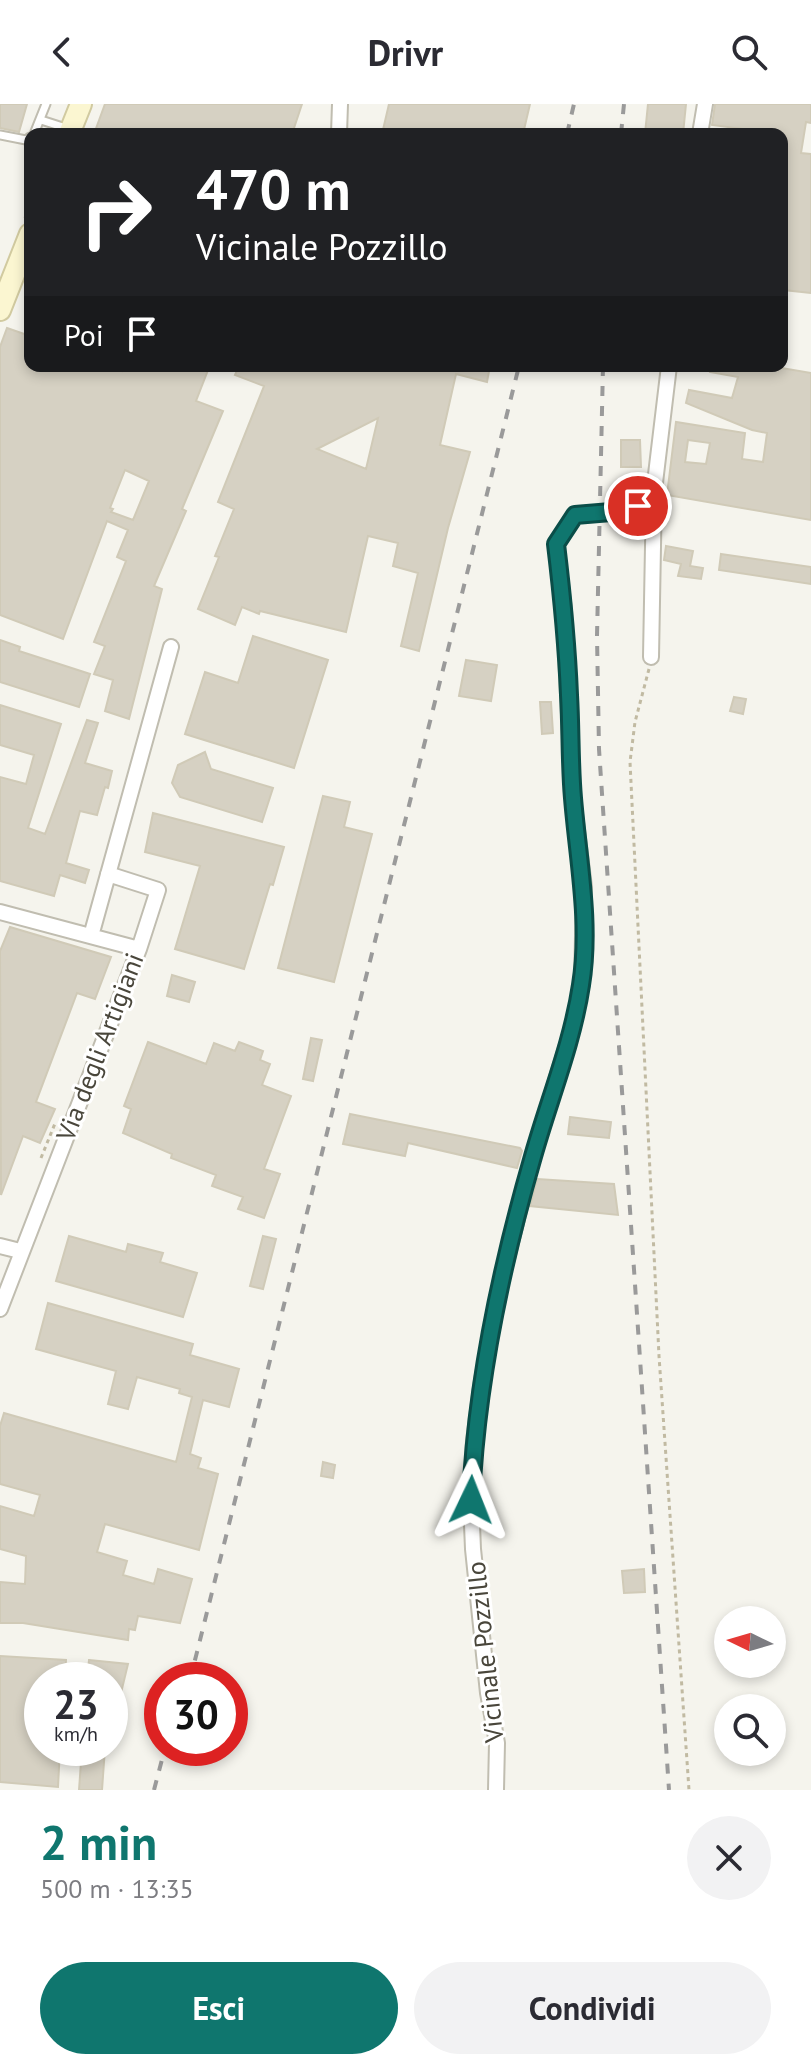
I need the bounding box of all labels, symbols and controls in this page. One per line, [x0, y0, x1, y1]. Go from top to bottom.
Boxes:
text: Drivr [368, 29, 443, 76]
icon: back [40, 30, 84, 74]
icon: search [727, 30, 771, 74]
text: 470 m [196, 153, 351, 225]
icon: right [64, 160, 168, 264]
text: Vicinale Pozzillo [196, 223, 448, 270]
icon: arrive [120, 312, 164, 356]
text: Poi [64, 315, 104, 354]
pin [604, 472, 672, 540]
icon: arrive [616, 484, 660, 528]
street label: Via degli Artigiani [48, 948, 151, 1146]
position arrow [429, 1458, 513, 1542]
street label: Vicinale Pozzillo [459, 1560, 511, 1745]
north arrow [714, 1606, 786, 1678]
map controls [714, 1606, 786, 1766]
speed limit sign: 30 [144, 1662, 248, 1766]
text: 23 [53, 1678, 99, 1730]
button: search [714, 1694, 786, 1766]
text: km/h [54, 1721, 98, 1747]
text: 2 min [40, 1811, 157, 1873]
button: close [687, 1816, 771, 1900]
text: 500 m · 13:35 [40, 1872, 194, 1905]
button: Esci [40, 1962, 398, 2054]
button: Condividi [414, 1962, 771, 2054]

